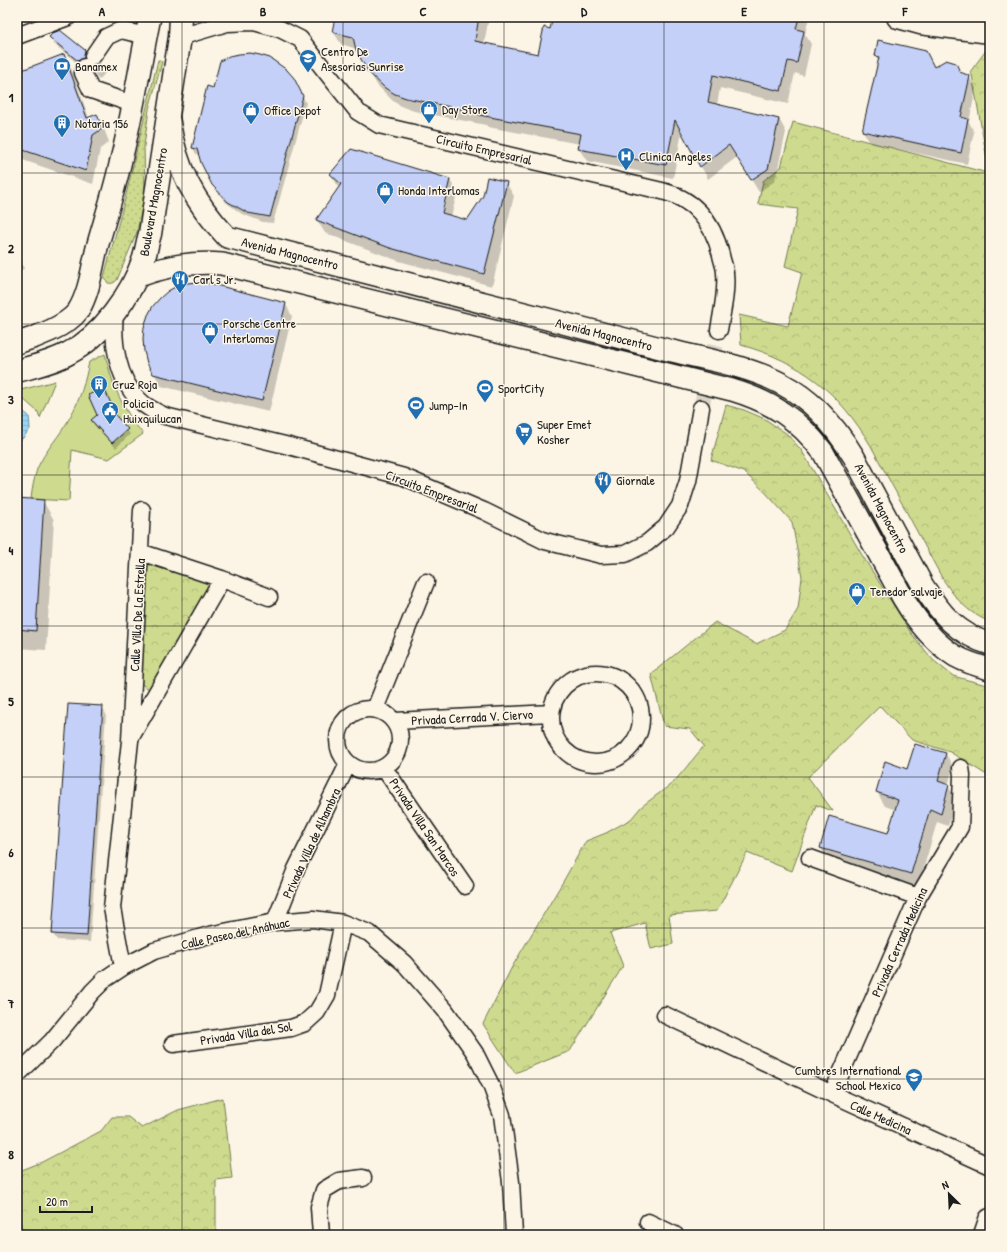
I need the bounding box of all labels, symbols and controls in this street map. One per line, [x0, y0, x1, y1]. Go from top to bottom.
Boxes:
text: A [99, 2, 106, 20]
text: B [260, 2, 267, 20]
text: C [419, 2, 427, 20]
text: D [581, 2, 588, 20]
text: E [741, 2, 747, 20]
text: F [902, 2, 909, 20]
place label: Centro De Asesorias Sunrise [321, 42, 404, 75]
school or university icon: Centro De Asesorias Sunrise [298, 48, 318, 73]
bank icon: Banamex [52, 56, 72, 81]
place label: Banamex [75, 57, 118, 75]
text: 1 [9, 88, 14, 106]
shop icon: Day Store [419, 99, 439, 124]
shop icon: Office Depot [241, 100, 261, 125]
place label: Day Store [442, 100, 488, 118]
place label: Office Depot [264, 101, 321, 119]
building icon: Notaria 156 [52, 113, 72, 138]
place label: Notaria 156 [75, 114, 128, 132]
street label: Circuito Empresarial [434, 129, 534, 169]
street label: Boulevard Magnocentro [135, 146, 171, 258]
hospital icon: Clinica Angeles [616, 146, 636, 171]
place label: Clinica Angeles [639, 147, 711, 165]
shop icon: Honda Interlomas [375, 180, 395, 205]
place label: Honda Interlomas [398, 181, 480, 199]
street label: Avenida Magnocentro [240, 232, 340, 274]
text: 2 [8, 239, 15, 257]
restaurant icon: Carl's Jr. [170, 269, 190, 294]
place label: Carl's Jr. [193, 270, 237, 288]
street label: Avenida Magnocentro [554, 313, 654, 355]
place label: Porsche Centre Interlomas [223, 314, 296, 347]
shop icon: Porsche Centre Interlomas [200, 320, 220, 345]
building icon: Cruz Roja [89, 374, 109, 399]
place label: Cruz Roja [112, 375, 157, 393]
sports icon: SportCity [475, 378, 495, 403]
place label: SportCity [498, 379, 545, 397]
text: 3 [8, 390, 14, 408]
place label: Policia Huixquilucan [123, 394, 182, 427]
sports icon: Jump-In [406, 395, 426, 420]
place label: Jump-In [429, 396, 468, 414]
public building icon: Policia Huixquilucan [100, 400, 120, 425]
place label: Super Emet Kosher [537, 415, 592, 448]
supermarket icon: Super Emet Kosher [514, 421, 534, 446]
street label: Avenida Magnocentro [851, 460, 913, 556]
street label: Circuito Empresarial [383, 465, 481, 517]
restaurant icon: Giornale [593, 470, 613, 495]
place label: Giornale [616, 471, 655, 489]
text: 4 [9, 541, 14, 559]
street label: Calle Villa De La Estrella [125, 558, 149, 672]
shop icon: Tenedor salvaje [847, 581, 867, 606]
place label: Tenedor salvaje [870, 582, 943, 600]
text: 5 [8, 692, 14, 710]
street label: Privada Cerrada V. Ciervo [411, 705, 533, 729]
street label: Privada Villa San Marcos [385, 774, 465, 880]
street label: Privada Villa de Alhambra [278, 785, 344, 901]
text: 6 [8, 843, 14, 861]
street label: Privada Cerrada Medicina [867, 884, 931, 1000]
street label: Calle Paseo del Anáhuac [179, 913, 291, 953]
text: 7 [7, 994, 15, 1012]
street label: Privada Villa del Sol [199, 1017, 294, 1049]
place label: Cumbres International School Mexico [795, 1061, 902, 1094]
school or university icon: Cumbres International School Mexico [904, 1067, 924, 1092]
street label: Calle Medicina [847, 1095, 915, 1139]
text: 8 [8, 1145, 14, 1163]
north arrow [929, 1174, 969, 1214]
text: N [939, 1177, 951, 1192]
scale bar [40, 1188, 92, 1214]
text: 20 m [46, 1193, 68, 1210]

